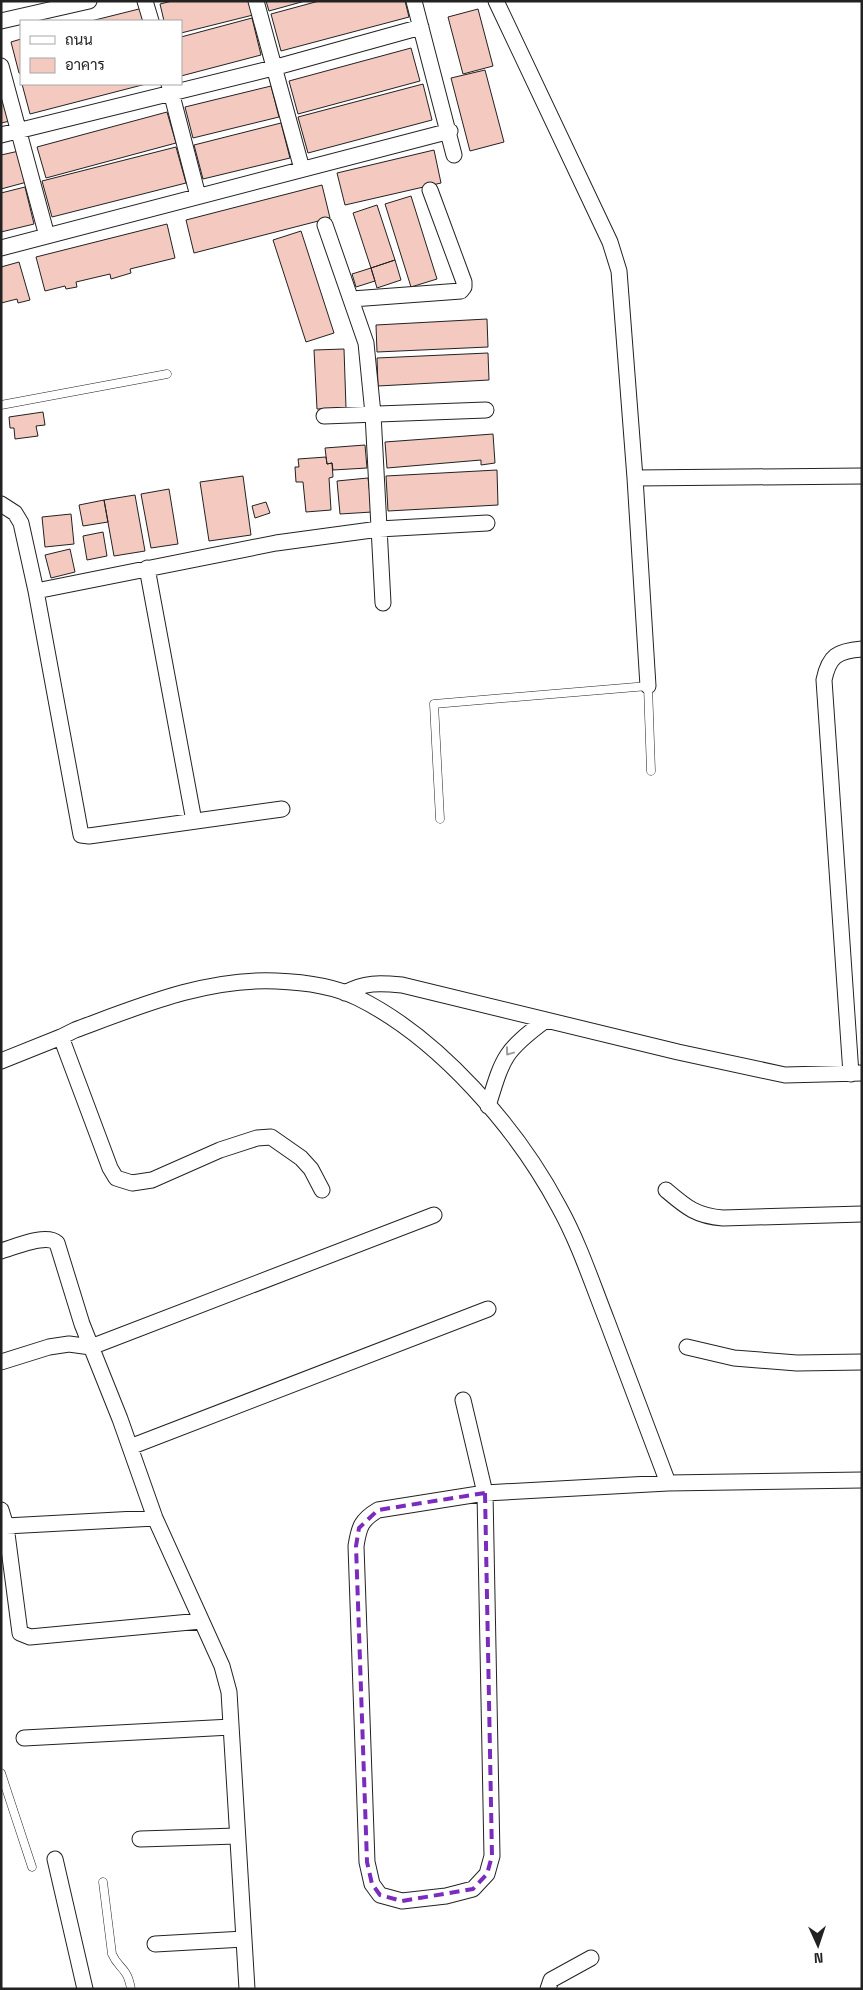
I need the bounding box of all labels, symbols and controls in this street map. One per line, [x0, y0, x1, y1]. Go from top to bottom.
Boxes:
legend [20, 20, 182, 85]
text: ถนน [65, 30, 93, 49]
text: อาคาร [65, 55, 105, 74]
one-way arrow [506, 1046, 515, 1056]
north arrow [793, 1920, 843, 1970]
text: N [814, 1949, 824, 1967]

